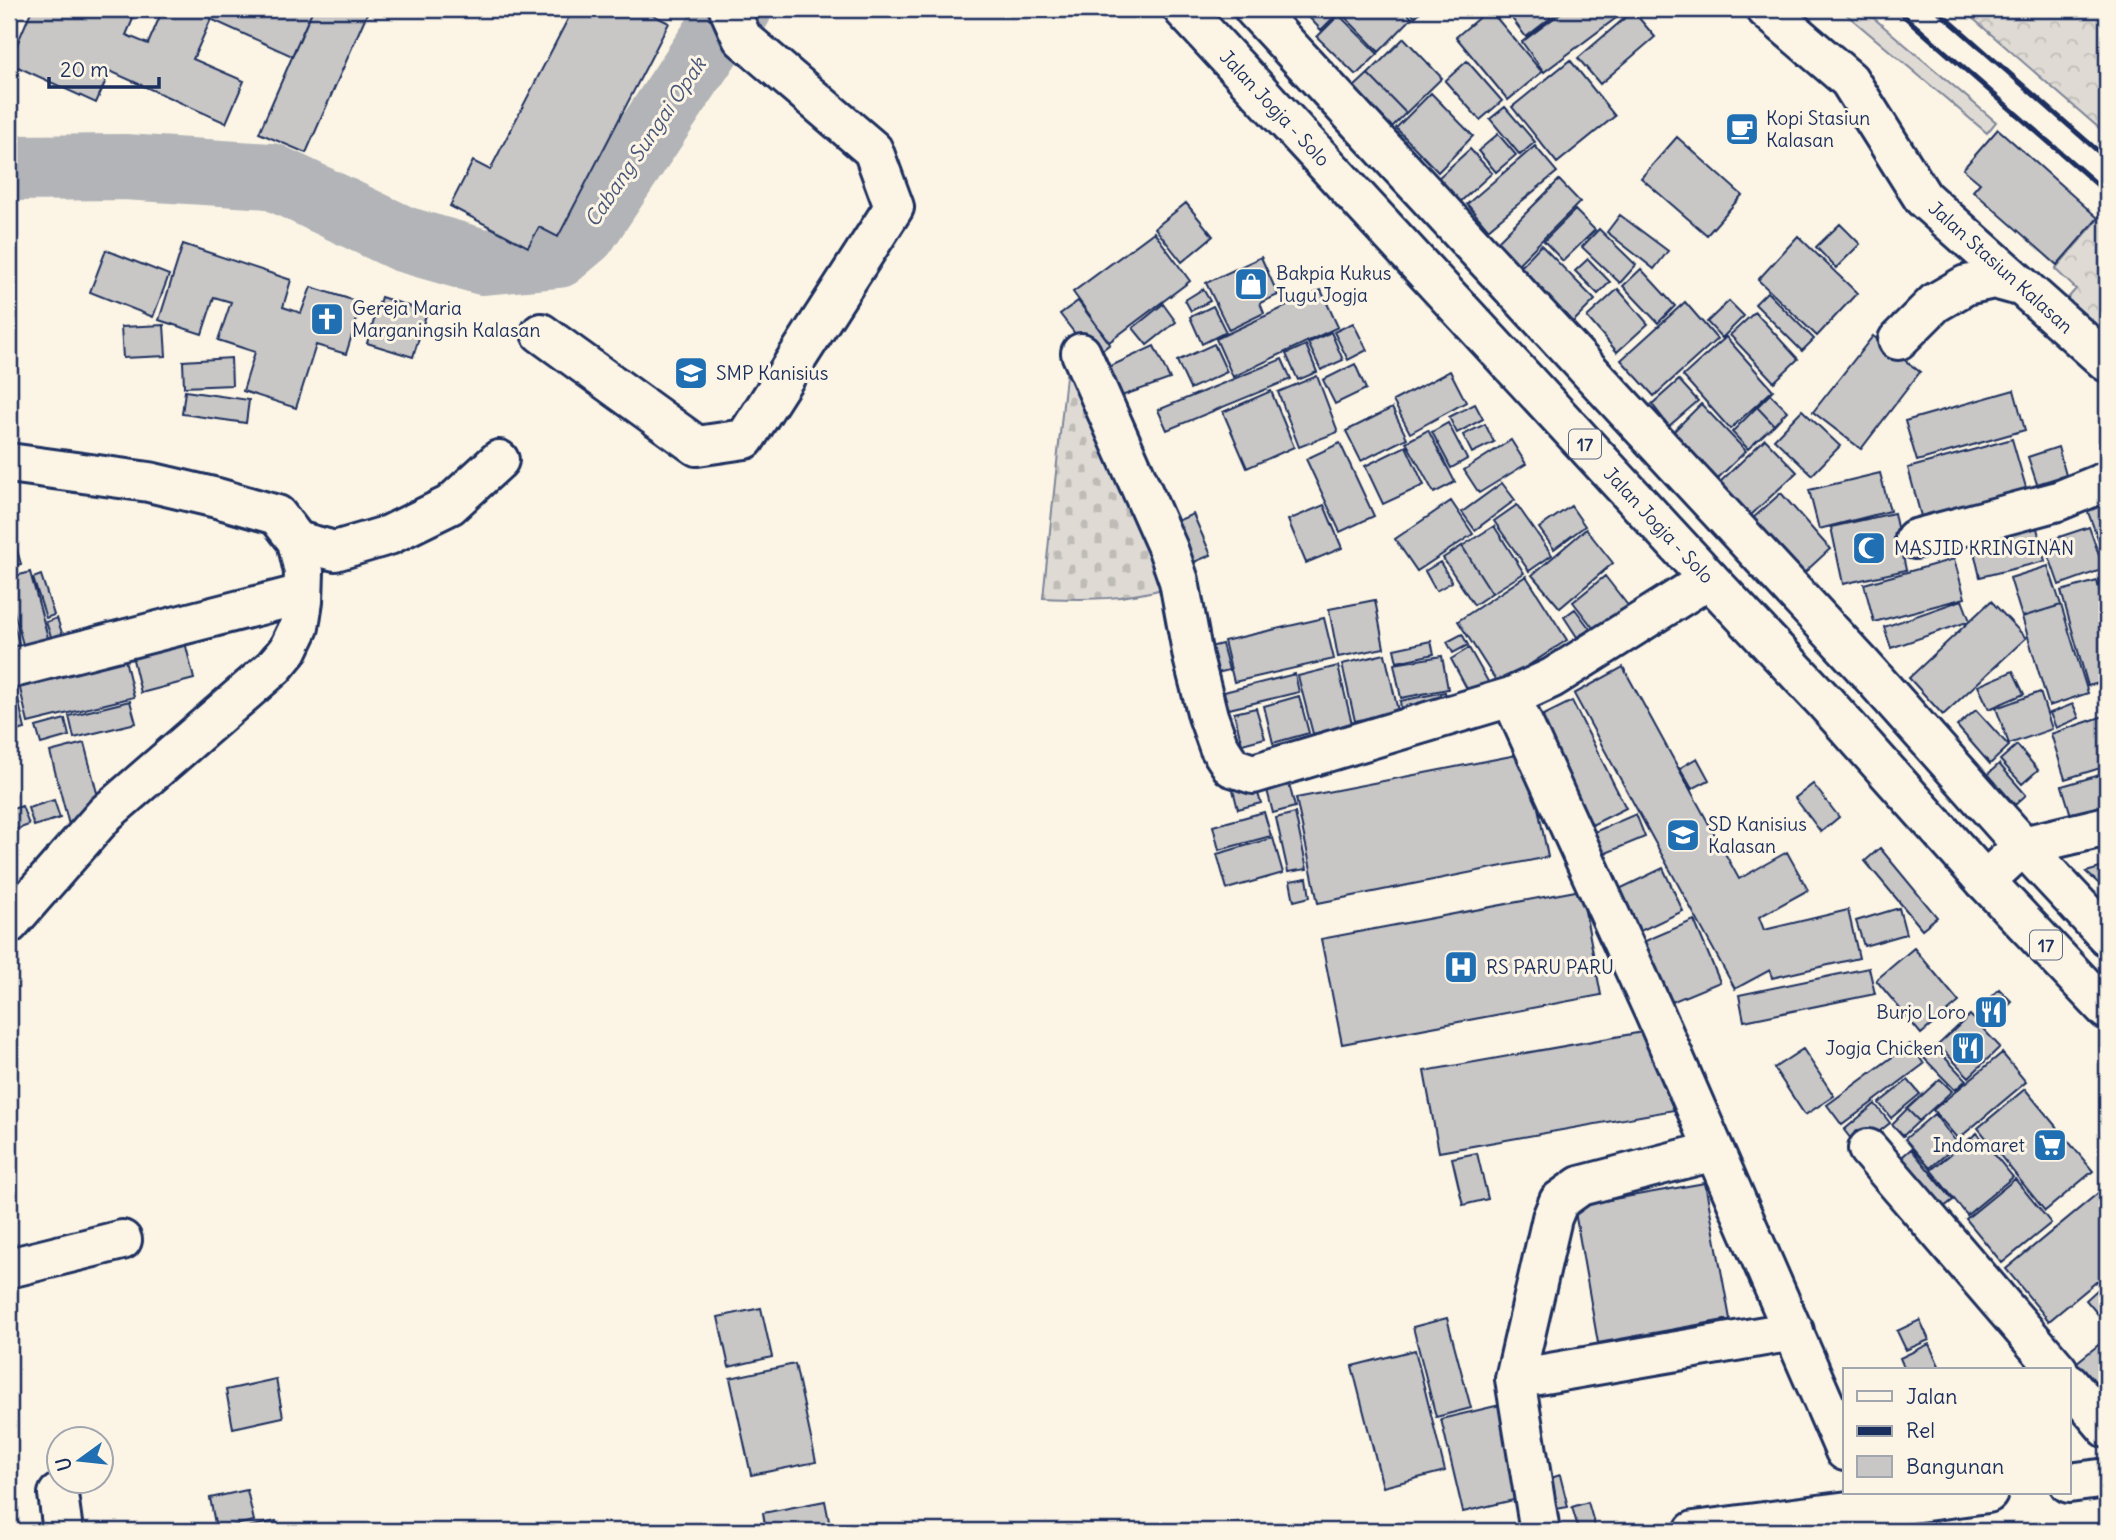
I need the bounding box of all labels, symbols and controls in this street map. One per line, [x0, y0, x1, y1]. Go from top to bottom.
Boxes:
street label: Jalan Jogja - Solo [1215, 45, 1335, 171]
scale bar [49, 46, 159, 90]
water label: Cabang Sungai Opak [578, 51, 712, 232]
text: 20 m [60, 56, 109, 83]
place label: Kopi Stasiun Kalasan [1766, 106, 1870, 152]
cafe icon: Kopi Stasiun Kalasan [1723, 110, 1761, 148]
street label: Jalan Stasiun Kalasan [1924, 196, 2078, 338]
place label: Bakpia Kukus Tugu Jogja [1276, 261, 1392, 307]
shop icon: Bakpia Kukus Tugu Jogja [1232, 265, 1270, 303]
place label: Gereja Maria Marganingsih Kalasan [352, 296, 540, 342]
church icon: Gereja Maria Marganingsih Kalasan [308, 300, 346, 338]
school or university icon: SMP Kanisius [672, 354, 710, 392]
place label: SMP Kanisius [716, 361, 828, 385]
road number: 17 [1569, 430, 1601, 458]
street label: Jalan Jogja - Solo [1599, 462, 1719, 588]
mosque icon: MASJID KRINGINAN [1850, 529, 1888, 567]
place label: MASJID KRINGINAN [1894, 536, 2074, 560]
place label: SD Kanisius Kalasan [1708, 812, 1807, 858]
school or university icon: SD Kanisius Kalasan [1664, 816, 1702, 854]
road number: 17 [2030, 930, 2062, 960]
hospital icon: RS PARU PARU [1442, 948, 1480, 986]
place label: RS PARU PARU [1486, 955, 1614, 979]
restaurant icon: Burjo Loro [1972, 993, 2010, 1031]
place label: Burjo Loro [1876, 1000, 1966, 1024]
restaurant icon: Jogja Chicken [1949, 1029, 1987, 1067]
place label: Jogja Chicken [1825, 1036, 1944, 1060]
supermarket icon: Indomaret [2031, 1126, 2069, 1164]
place label: Indomaret [1933, 1133, 2025, 1157]
legend [1843, 1368, 2070, 1494]
text: Jalan [1906, 1383, 1957, 1410]
text: Rel [1906, 1417, 1935, 1444]
north arrow [46, 1424, 116, 1494]
text: Bangunan [1906, 1453, 2004, 1480]
text: U [50, 1455, 77, 1474]

